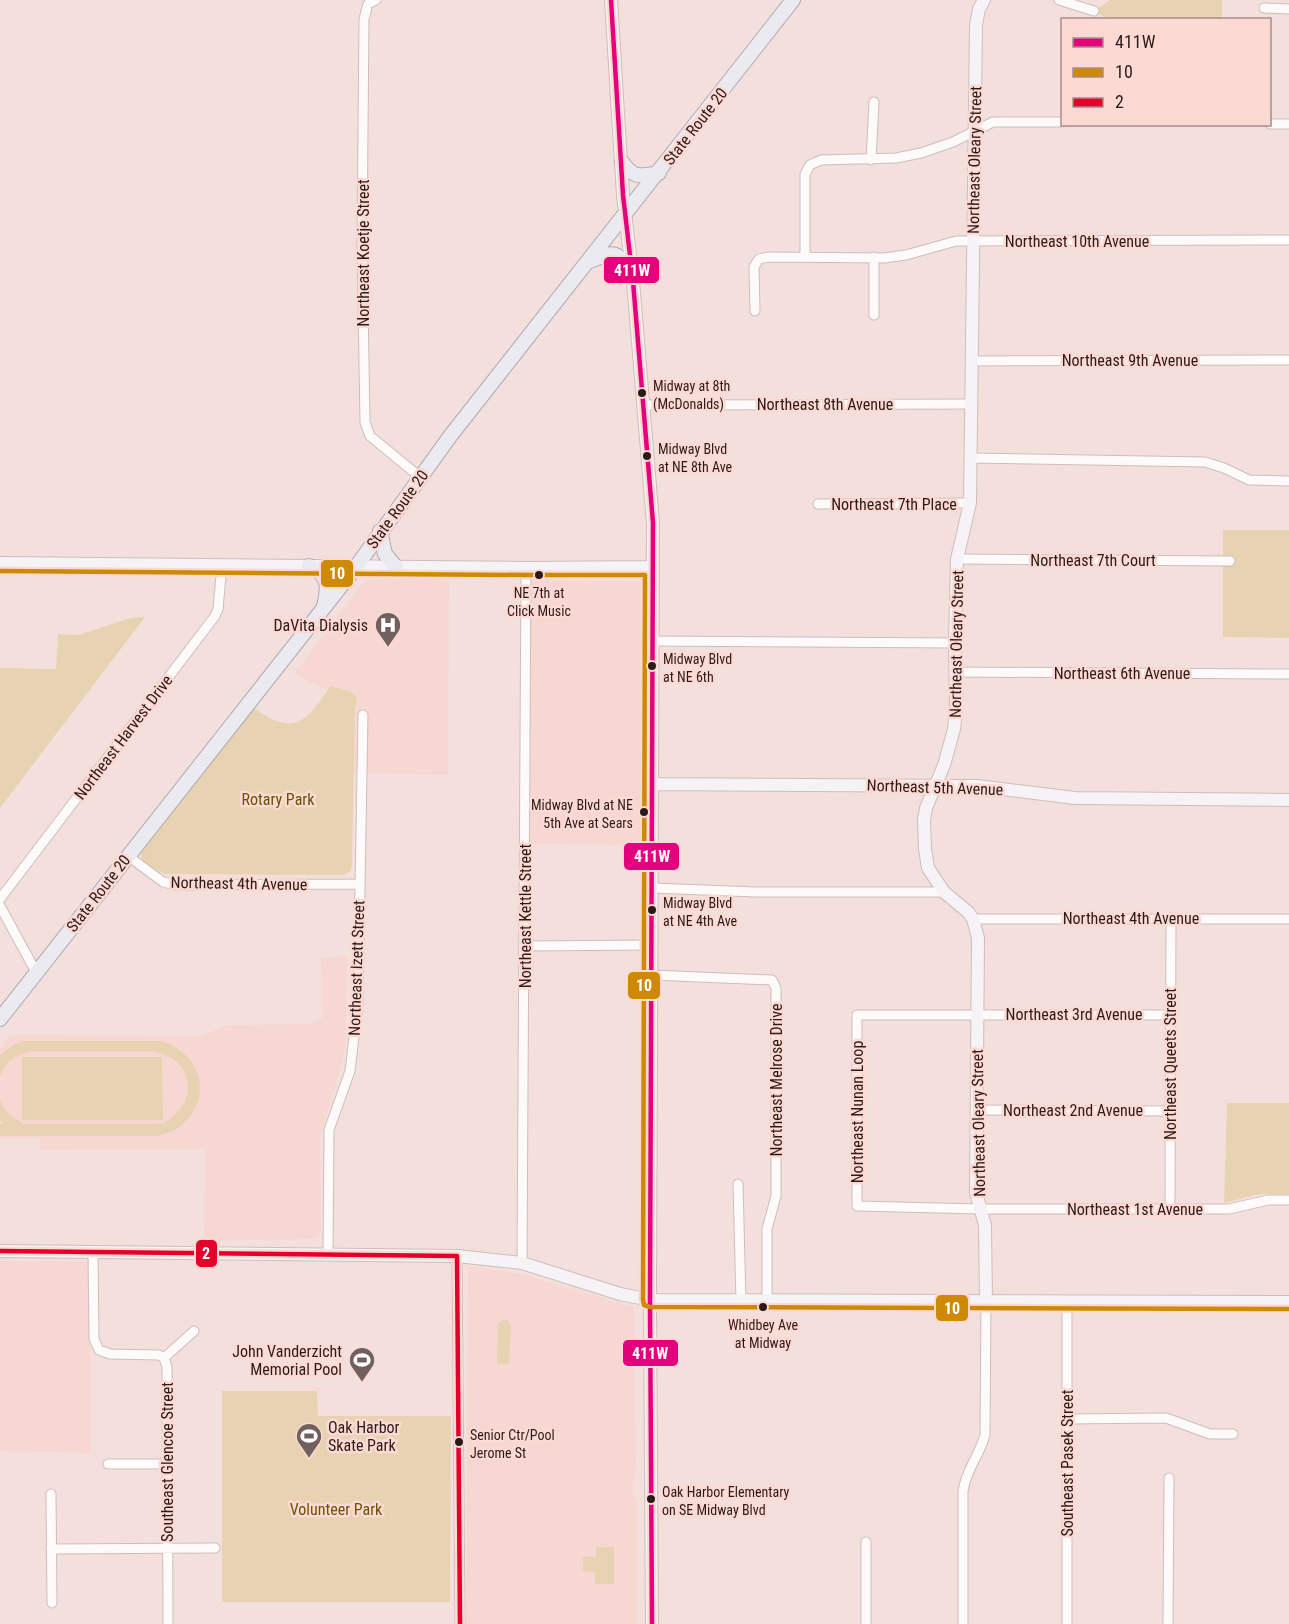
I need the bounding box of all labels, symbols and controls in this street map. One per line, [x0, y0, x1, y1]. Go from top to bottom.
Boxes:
legend [1061, 18, 1271, 126]
text: 411W [1115, 31, 1156, 52]
text: 10 [1115, 61, 1133, 82]
street label: State Route 20 [659, 84, 731, 169]
street label: Northeast Oleary Street [964, 86, 985, 234]
text: 2 [1115, 91, 1124, 112]
street label: Northeast Koetje Street [354, 179, 373, 327]
street label: Northeast 10th Avenue [1005, 232, 1149, 251]
line badge: 411W [603, 256, 660, 284]
text: 411W [614, 261, 650, 280]
street label: Northeast 9th Avenue [1062, 351, 1198, 370]
place label: Midway at 8th (McDonalds) [653, 378, 730, 413]
marker: Midway at 8th (McDonalds) [636, 387, 648, 399]
street label: Northeast 8th Avenue [757, 395, 893, 414]
place label: Midway Blvd at NE 8th Ave [658, 441, 733, 475]
marker: Midway Blvd at NE 8th Ave [641, 450, 653, 462]
street label: State Route 20 [363, 466, 432, 552]
street label: Northeast 7th Place [831, 495, 957, 514]
street label: Northeast 7th Court [1030, 551, 1156, 570]
line badge: 10 [320, 559, 354, 588]
text: 10 [329, 564, 345, 583]
marker: NE 7th at Click Music [533, 569, 545, 581]
street label: Northeast Oleary Street [946, 570, 967, 718]
place label: NE 7th at Click Music [507, 585, 571, 619]
hospital icon: DaVita Dialysis [373, 610, 403, 648]
place label: DaVita Dialysis [273, 616, 368, 635]
place label: Midway Blvd at NE 6th [663, 651, 732, 685]
marker: Midway Blvd at NE 6th [646, 660, 658, 672]
street label: Northeast 6th Avenue [1054, 664, 1190, 683]
street label: Northeast Harvest Drive [70, 671, 176, 803]
street label: Northeast 5th Avenue [866, 776, 1004, 799]
park label: Rotary Park [242, 790, 315, 809]
place label: Midway Blvd at NE 5th Ave at Sears [531, 797, 633, 831]
marker: Midway Blvd at NE 5th Ave at Sears [638, 806, 650, 818]
line badge: 411W [623, 842, 680, 871]
street label: Northeast Kettle Street [516, 844, 535, 988]
text: 411W [634, 847, 670, 866]
street label: State Route 20 [62, 851, 134, 936]
street label: Northeast 4th Avenue [171, 873, 307, 894]
place label: Midway Blvd at NE 4th Ave [663, 895, 738, 929]
street label: Northeast Izett Street [345, 900, 368, 1036]
marker: Midway Blvd at NE 4th Ave [646, 904, 658, 916]
street label: Northeast 4th Avenue [1063, 909, 1199, 928]
line badge: 10 [627, 971, 661, 1000]
text: 10 [636, 976, 652, 995]
street label: Northeast Queets Street [1161, 988, 1180, 1140]
street label: Northeast Melrose Drive [767, 1004, 786, 1156]
street label: Northeast 3rd Avenue [1006, 1005, 1142, 1024]
street label: Northeast Nunan Loop [848, 1041, 867, 1183]
street label: Northeast Oleary Street [968, 1049, 989, 1197]
street label: Northeast 2nd Avenue [1003, 1101, 1143, 1120]
street label: Northeast 1st Avenue [1067, 1200, 1203, 1219]
line badge: 2 [195, 1239, 218, 1268]
text: 2 [202, 1244, 210, 1263]
line badge: 10 [935, 1294, 969, 1322]
text: 10 [944, 1299, 960, 1318]
marker: Whidbey Ave at Midway [757, 1301, 769, 1313]
place label: Whidbey Ave at Midway [728, 1317, 799, 1351]
line badge: 411W [622, 1339, 679, 1367]
place label: John Vanderzicht Memorial Pool [232, 1342, 342, 1379]
text: 411W [632, 1344, 668, 1363]
sports icon: John Vanderzicht Memorial Pool [347, 1345, 377, 1383]
street label: Southeast Glencoe Street [158, 1382, 177, 1542]
street label: Southeast Pasek Street [1058, 1389, 1077, 1537]
place label: Oak Harbor Skate Park [328, 1418, 400, 1455]
sports icon: Oak Harbor Skate Park [294, 1421, 324, 1459]
place label: Senior Ctr/Pool Jerome St [470, 1427, 555, 1461]
marker: Senior Ctr/Pool Jerome St [453, 1436, 465, 1448]
place label: Oak Harbor Elementary on SE Midway Blvd [662, 1484, 790, 1518]
marker: Oak Harbor Elementary on SE Midway Blvd [645, 1493, 657, 1505]
park label: Volunteer Park [290, 1500, 383, 1519]

